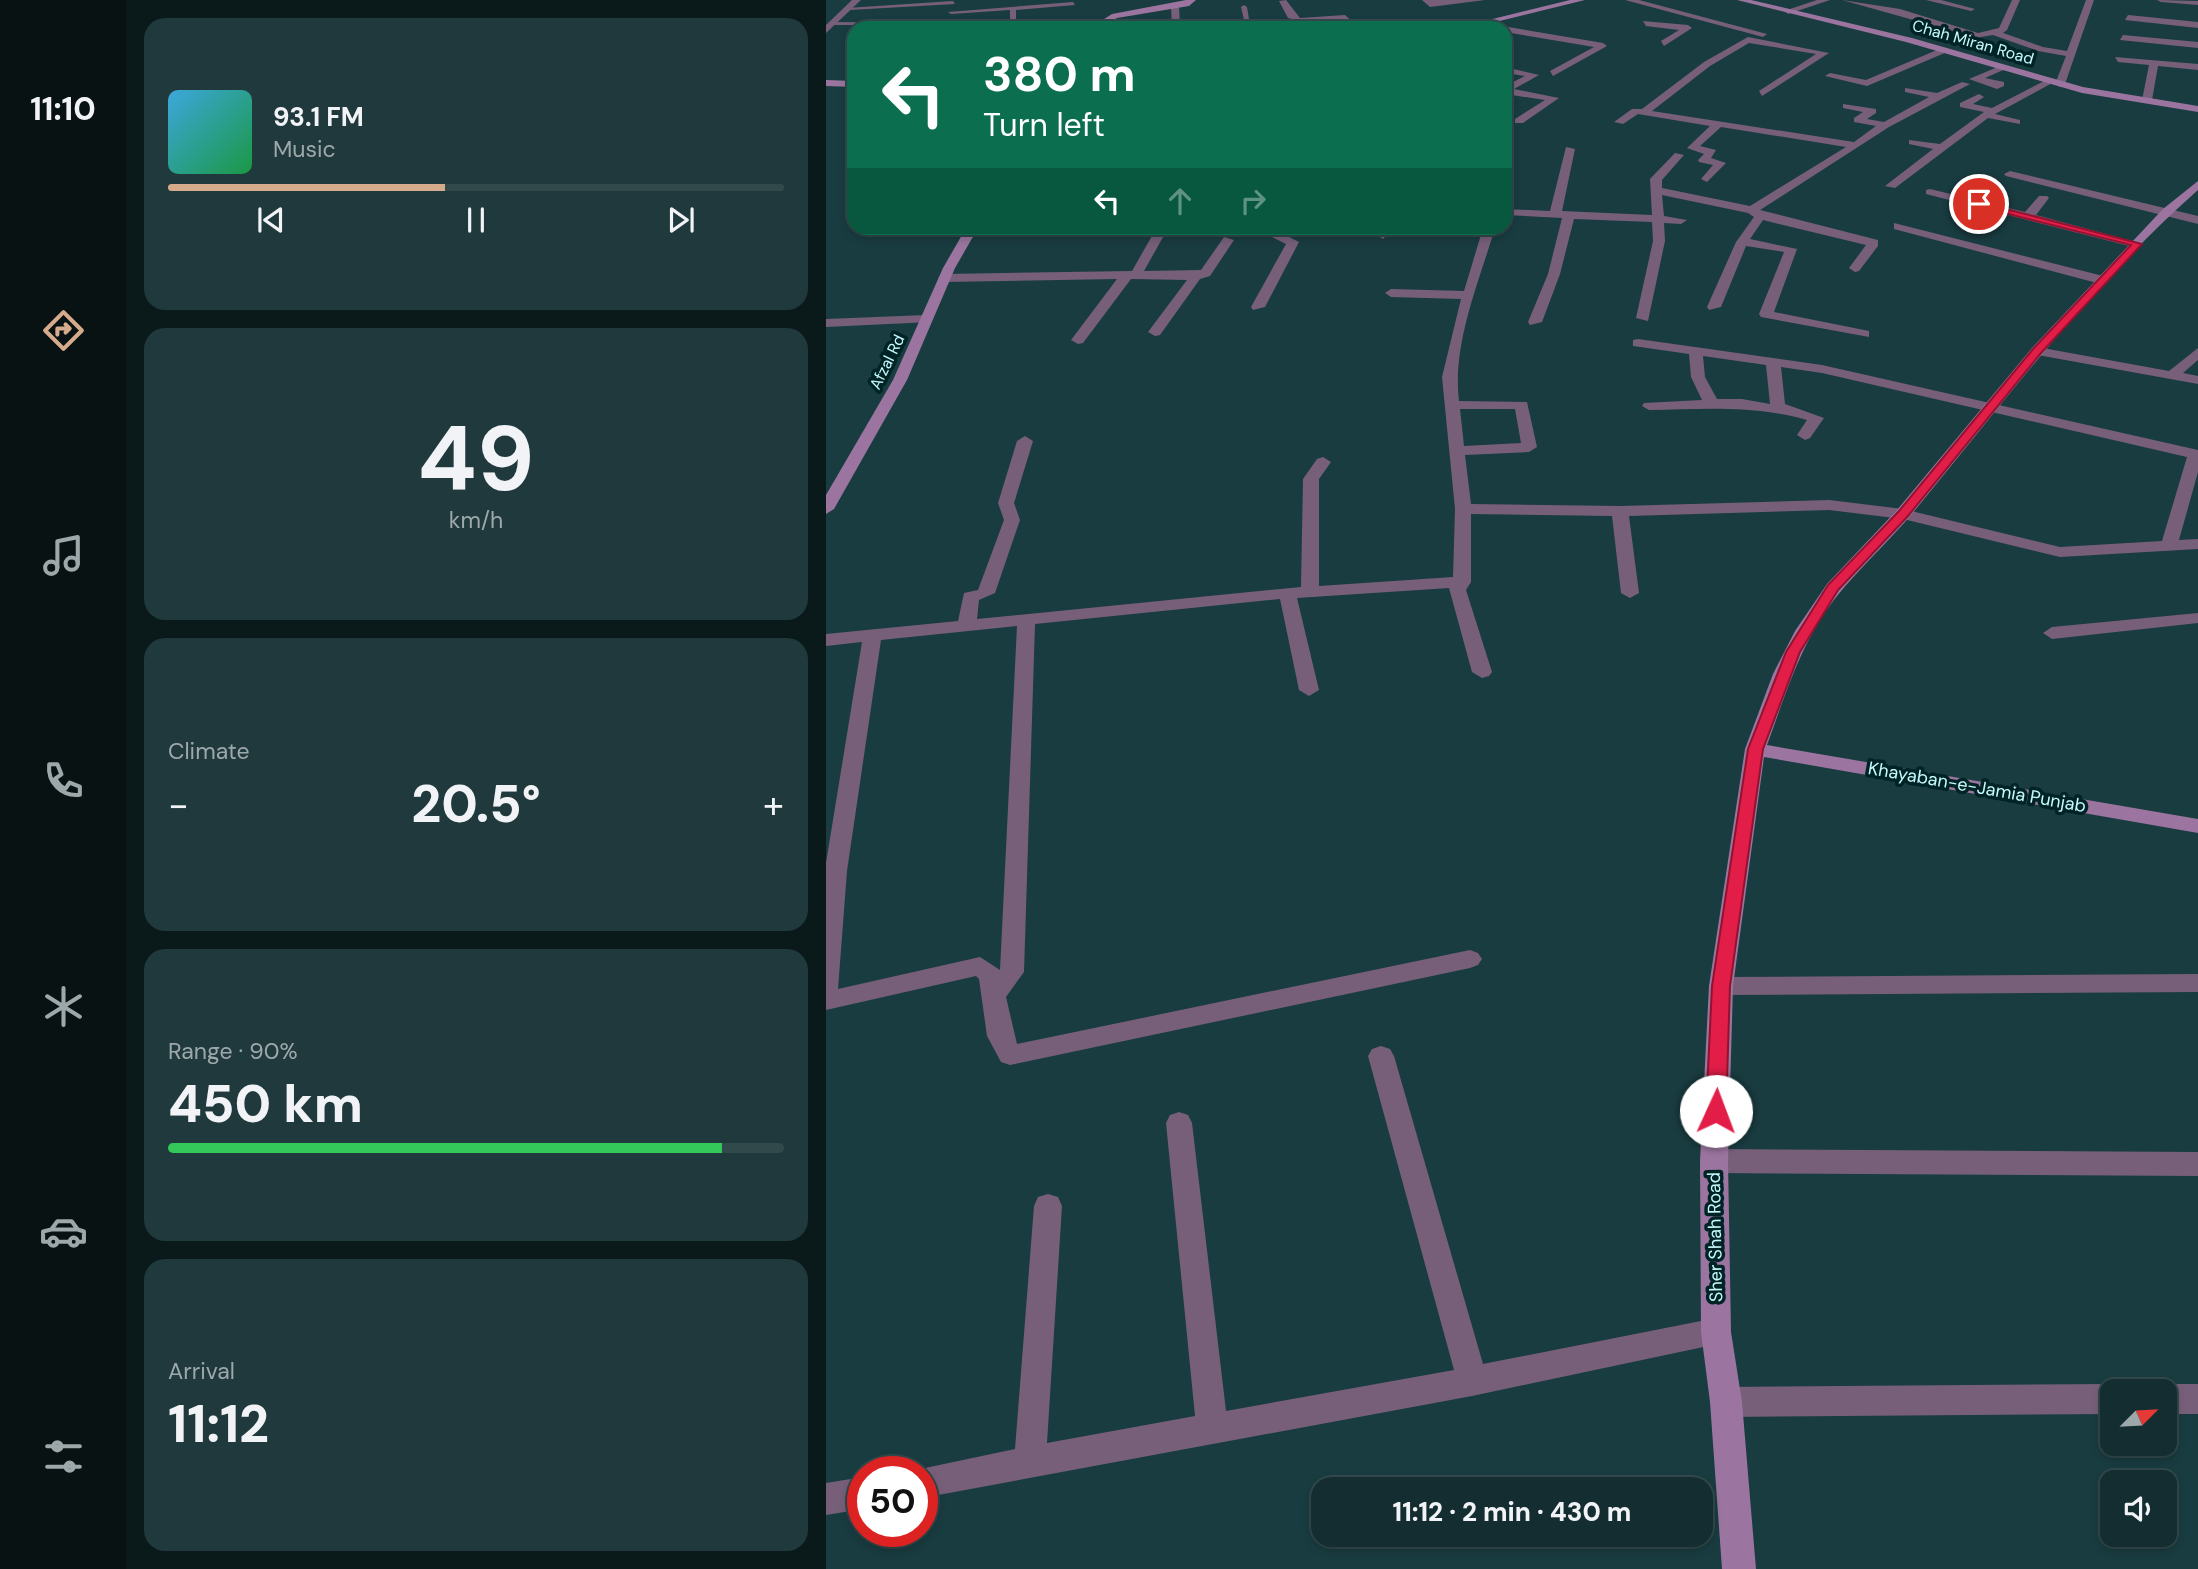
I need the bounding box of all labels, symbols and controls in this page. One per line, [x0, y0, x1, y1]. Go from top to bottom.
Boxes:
street label: Chah Miran Road [1910, 15, 2036, 69]
text: 380 m [983, 42, 1136, 106]
icon: left [868, 49, 959, 140]
text: 11:10 [30, 88, 96, 130]
text: 93.1 FM [273, 100, 364, 134]
text: Turn left [983, 104, 1105, 146]
text: Music [273, 134, 336, 164]
pin [1949, 174, 2009, 234]
icon: left [1088, 182, 1126, 220]
icon: ahead [1161, 182, 1199, 220]
icon: right [1234, 182, 1272, 220]
icon: arrive [1960, 185, 1998, 223]
icon: previous [252, 201, 290, 239]
icon: pause [457, 201, 495, 239]
icon: next [662, 201, 700, 239]
icon: directions [39, 306, 88, 355]
street label: Afzal Rd [865, 331, 909, 393]
text: 49 [418, 400, 534, 518]
text: km/h [449, 505, 503, 535]
icon: music [39, 531, 88, 580]
text: Climate [168, 736, 250, 766]
icon: phone [39, 756, 88, 805]
street label: Khayaban-e-Jamia Punjab [1866, 756, 2088, 818]
text: 20.5° [411, 770, 541, 838]
text: − [168, 780, 189, 830]
text: + [763, 780, 784, 830]
icon: climate [39, 982, 88, 1031]
text: Range · 90% [168, 1036, 298, 1066]
text: 450 km [168, 1070, 363, 1138]
position arrow [1679, 1074, 1753, 1148]
street label: Sher Shah Road [1702, 1172, 1728, 1302]
icon: car [39, 1207, 88, 1256]
text: Arrival [168, 1356, 235, 1386]
north arrow [2100, 1379, 2177, 1456]
map controls [2100, 1379, 2177, 1547]
text: 11:12 [168, 1390, 269, 1458]
icon: filters [39, 1432, 88, 1481]
speed limit sign: 50 [847, 1456, 938, 1547]
button: sound [2100, 1470, 2177, 1547]
text: 11:12 · 2 min · 430 m [1393, 1495, 1631, 1529]

